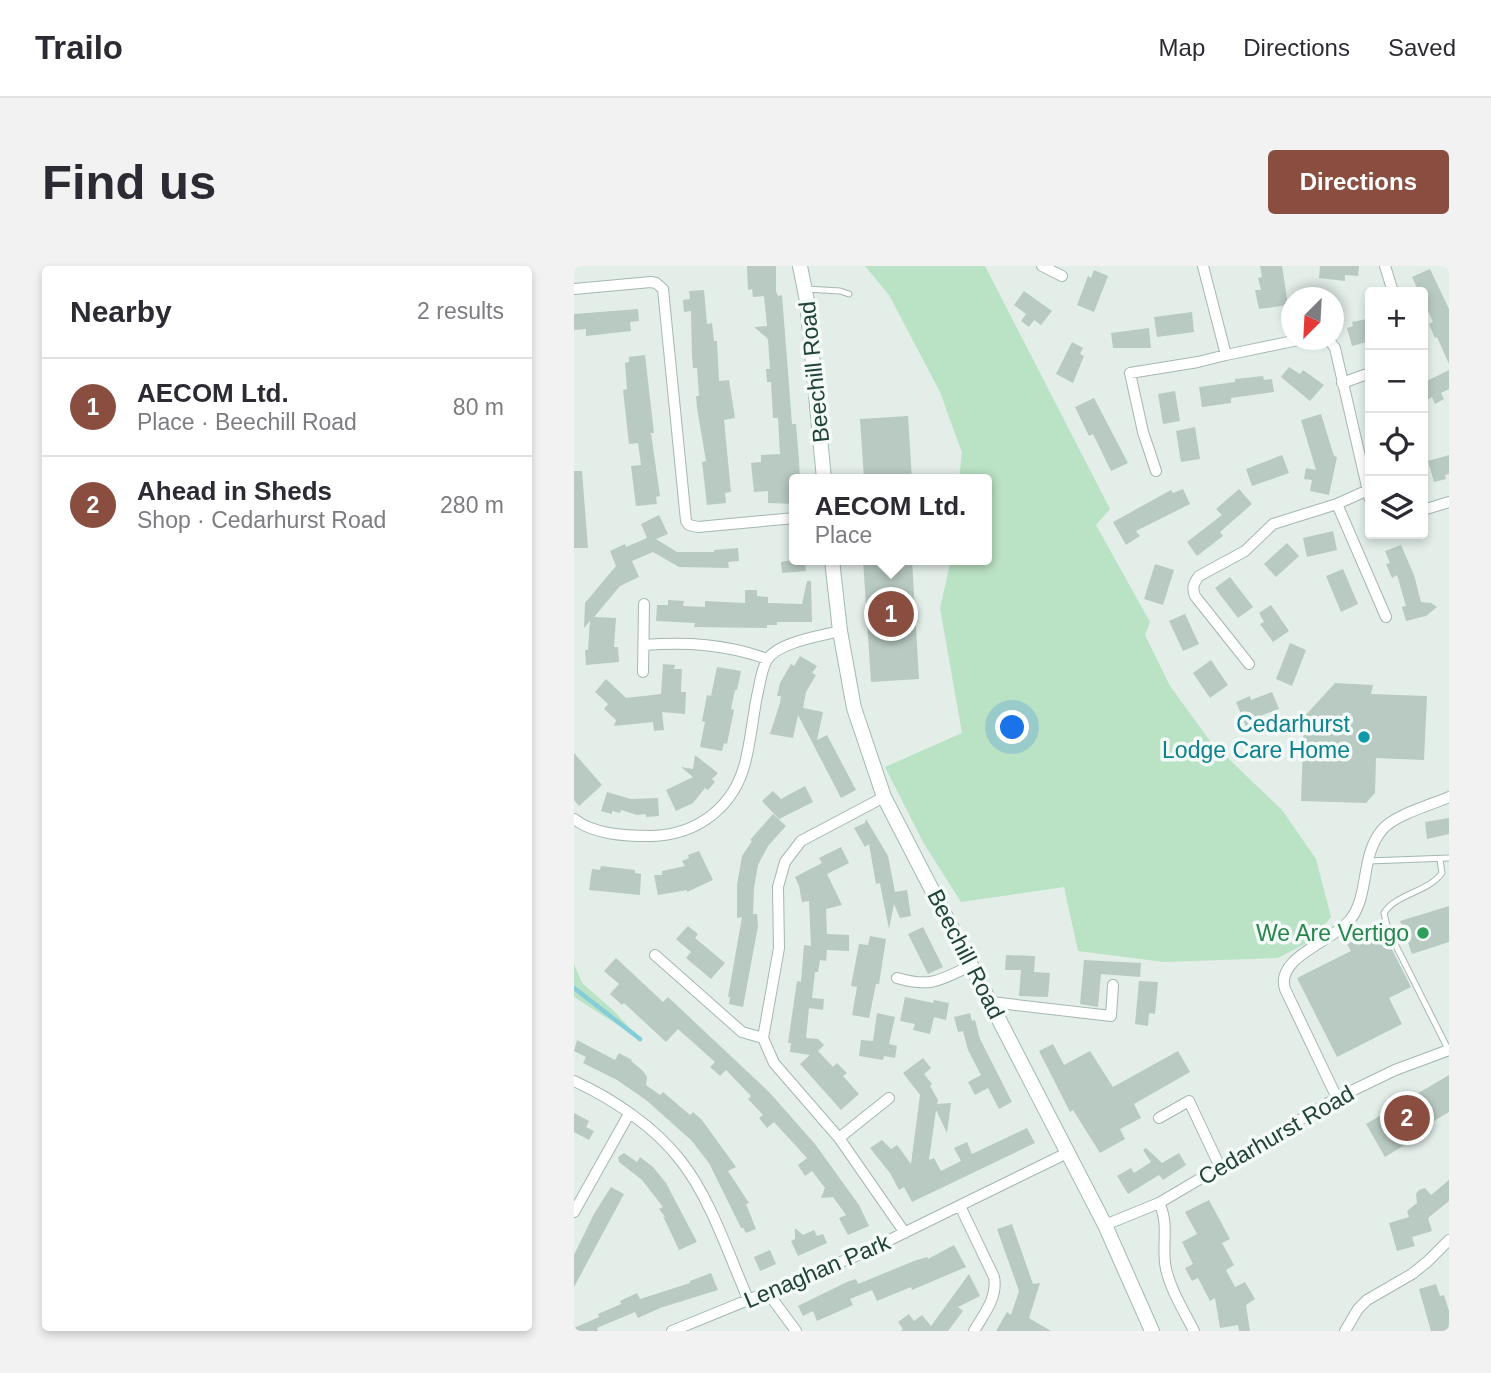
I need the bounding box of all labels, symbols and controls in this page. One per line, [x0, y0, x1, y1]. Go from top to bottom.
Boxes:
text: Trailo [35, 29, 123, 66]
text: Map [1159, 34, 1205, 61]
text: Directions [1243, 34, 1350, 61]
text: Saved [1388, 34, 1456, 61]
button: Directions [1268, 150, 1449, 214]
text: Find us [42, 155, 216, 209]
north arrow [1281, 287, 1344, 350]
map controls [1365, 287, 1428, 539]
button: + [1365, 287, 1428, 350]
text: Nearby [70, 295, 172, 328]
text: 2 results [417, 298, 504, 324]
street label: Beechill Road [794, 300, 834, 444]
button: − [1365, 350, 1428, 413]
text: AECOM Ltd. [137, 378, 289, 408]
text: 1 [87, 394, 99, 420]
text: 80 m [453, 394, 504, 420]
text: Place · Beechill Road [137, 409, 357, 435]
button: locate [1365, 413, 1428, 476]
popup [789, 474, 992, 565]
text: Ahead in Sheds [137, 476, 332, 506]
button: layers [1365, 476, 1428, 539]
text: AECOM Ltd. [815, 491, 966, 521]
text: 2 [87, 492, 99, 518]
text: 280 m [440, 492, 504, 518]
text: Shop · Cedarhurst Road [137, 507, 386, 533]
text: Place [815, 522, 872, 548]
pin: 1 [868, 588, 914, 640]
your location [995, 710, 1029, 744]
place label: Cedarhurst Lodge Care Home [1162, 711, 1351, 763]
marker: Cedarhurst Lodge Care Home [1356, 729, 1372, 745]
street label: Beechill Road [922, 885, 1010, 1023]
place label: We Are Vertigo [1256, 920, 1409, 946]
marker: We Are Vertigo [1415, 925, 1431, 941]
street label: Cedarhurst Road [1194, 1080, 1358, 1190]
pin: 2 [1384, 1092, 1430, 1144]
street label: Lenaghan Park [740, 1228, 894, 1313]

